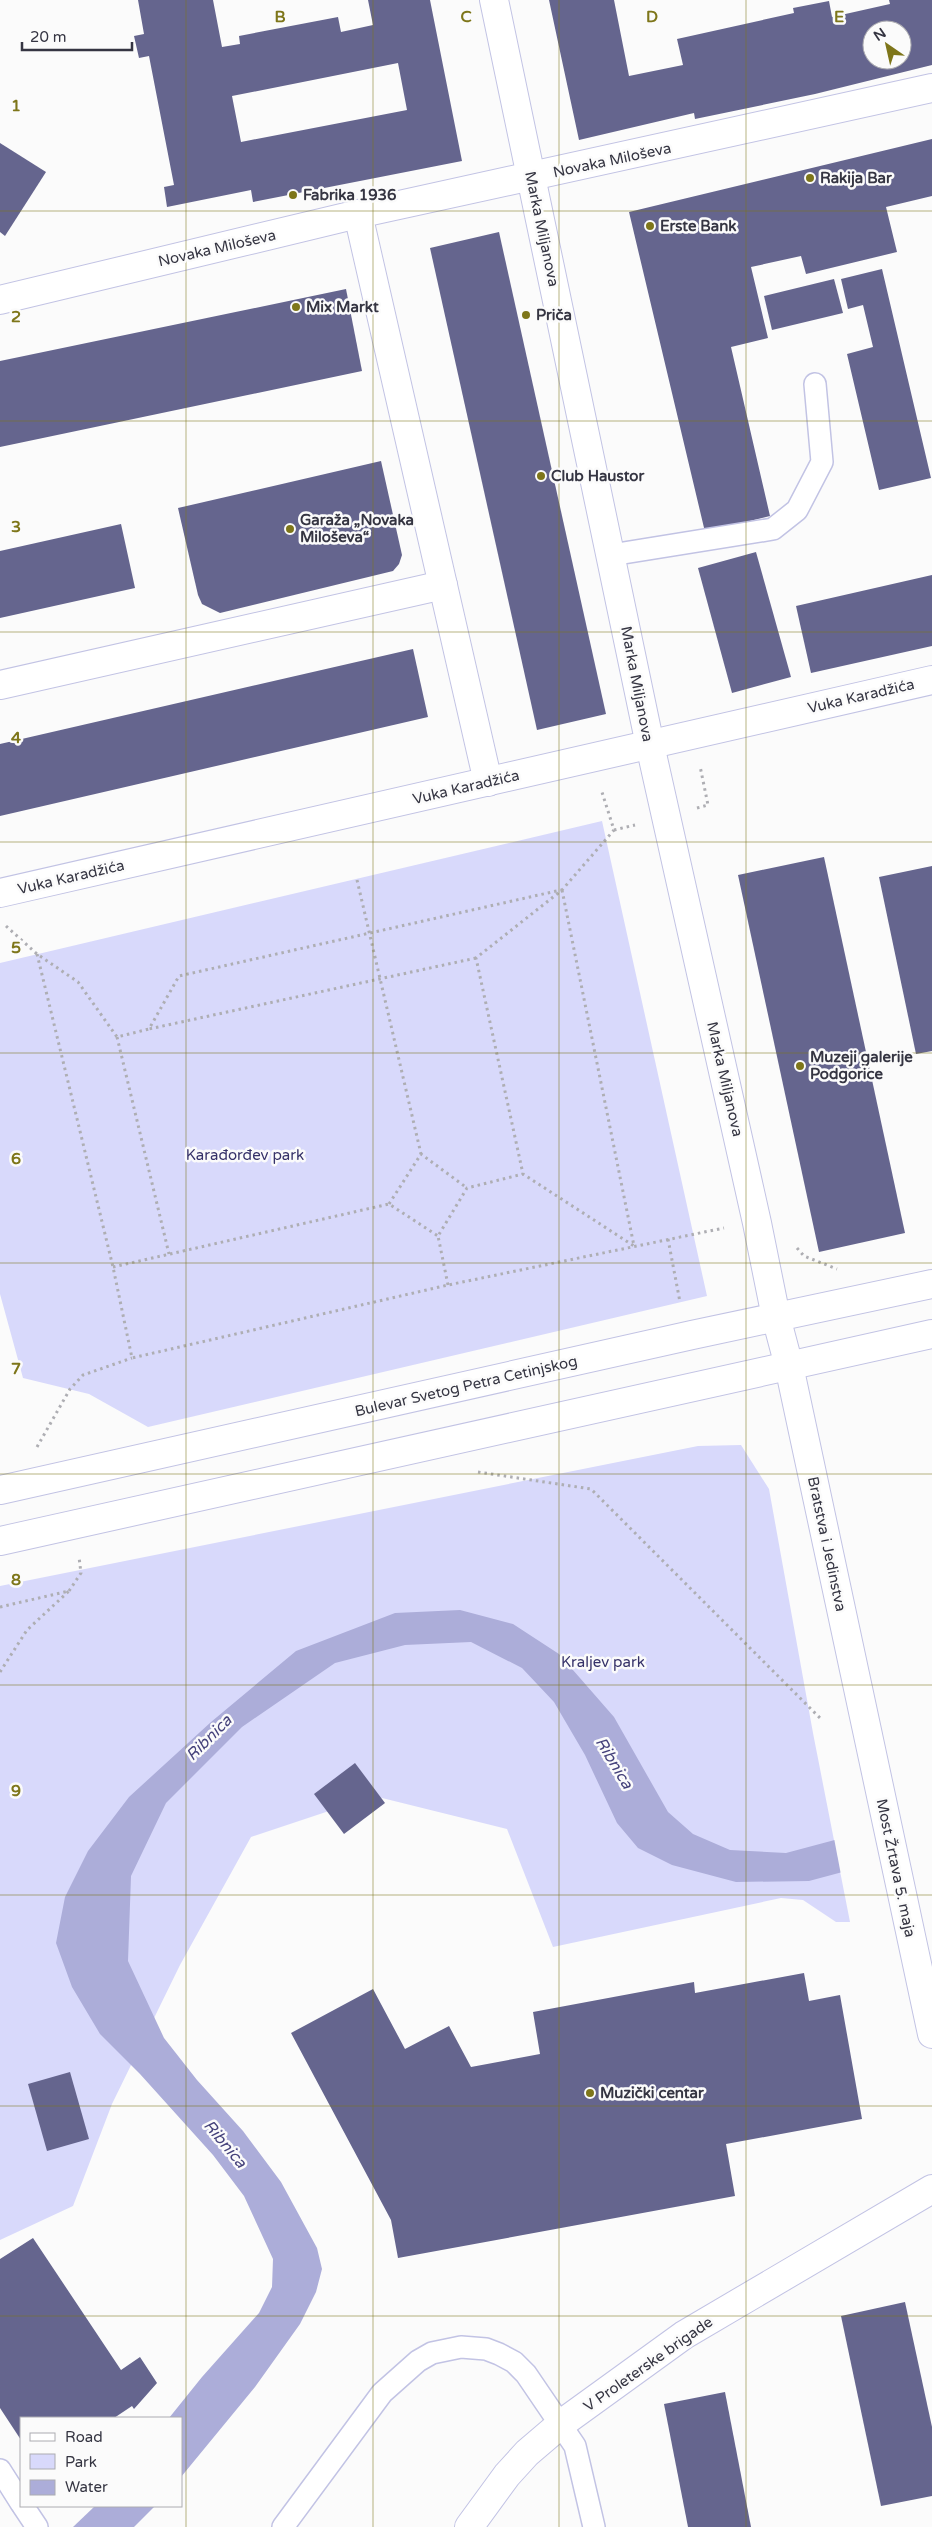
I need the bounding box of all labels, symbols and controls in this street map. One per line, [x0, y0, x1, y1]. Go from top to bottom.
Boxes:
text: B [274, 7, 286, 27]
text: C [460, 7, 472, 27]
text: D [646, 7, 658, 27]
text: E [834, 7, 844, 27]
scale bar [22, 20, 132, 52]
north arrow [862, 20, 912, 70]
text: N [871, 24, 889, 45]
text: 20 m [30, 28, 67, 46]
text: 1 [11, 96, 21, 116]
street label: Novaka Miloševa [551, 139, 673, 181]
place label: Rakija Bar [820, 169, 892, 188]
street label: Marka Miljanova [521, 170, 563, 288]
marker: Rakija Bar [804, 172, 816, 184]
place label: Fabrika 1936 [303, 186, 396, 204]
marker: Fabrika 1936 [287, 189, 299, 201]
place label: Erste Bank [660, 217, 737, 235]
marker: Erste Bank [644, 220, 656, 232]
street label: Novaka Miloševa [156, 226, 278, 270]
place label: Mix Markt [306, 298, 379, 316]
marker: Mix Markt [290, 301, 302, 313]
place label: Priča [536, 306, 572, 324]
text: 2 [11, 307, 21, 327]
marker: Priča [520, 309, 532, 321]
place label: Club Haustor [551, 467, 644, 485]
marker: Club Haustor [535, 470, 547, 482]
place label: Garaža „Novaka Miloševa“ [300, 511, 414, 546]
text: 3 [11, 517, 21, 537]
marker: Garaža „Novaka Miloševa“ [284, 523, 296, 535]
street label: Marka Miljanova [617, 625, 657, 743]
street label: Vuka Karadžića [806, 675, 916, 717]
text: 4 [11, 728, 21, 748]
street label: Vuka Karadžića [411, 766, 521, 808]
street label: Vuka Karadžića [16, 856, 126, 898]
text: 5 [11, 938, 21, 958]
street label: Marka Miljanova [703, 1020, 747, 1138]
place label: Muzeji galerije Podgorice [810, 1048, 913, 1084]
marker: Muzeji galerije Podgorice [794, 1060, 806, 1072]
park label: Karađorđev park [186, 1146, 304, 1164]
text: 6 [11, 1149, 21, 1169]
street label: Bulevar Svetog Petra Cetinjskog [353, 1352, 579, 1420]
text: 7 [11, 1359, 21, 1379]
street label: Bratstva i Jedinstva [804, 1475, 850, 1613]
text: 8 [11, 1570, 21, 1590]
park label: Kraljev park [561, 1653, 645, 1671]
water label: Ribnica [182, 1710, 237, 1765]
water label: Ribnica [591, 1734, 638, 1793]
text: 9 [11, 1781, 21, 1801]
street label: Most Žrtava 5. maja [873, 1797, 919, 1939]
place label: Muzički centar [600, 2084, 704, 2102]
marker: Muzički centar [584, 2087, 596, 2099]
water label: Ribnica [199, 2116, 252, 2173]
street label: V Proleterske brigade [580, 2313, 716, 2415]
legend [20, 2417, 182, 2507]
text: Road [65, 2428, 103, 2446]
text: Park [65, 2453, 97, 2471]
text: Water [65, 2478, 108, 2496]

